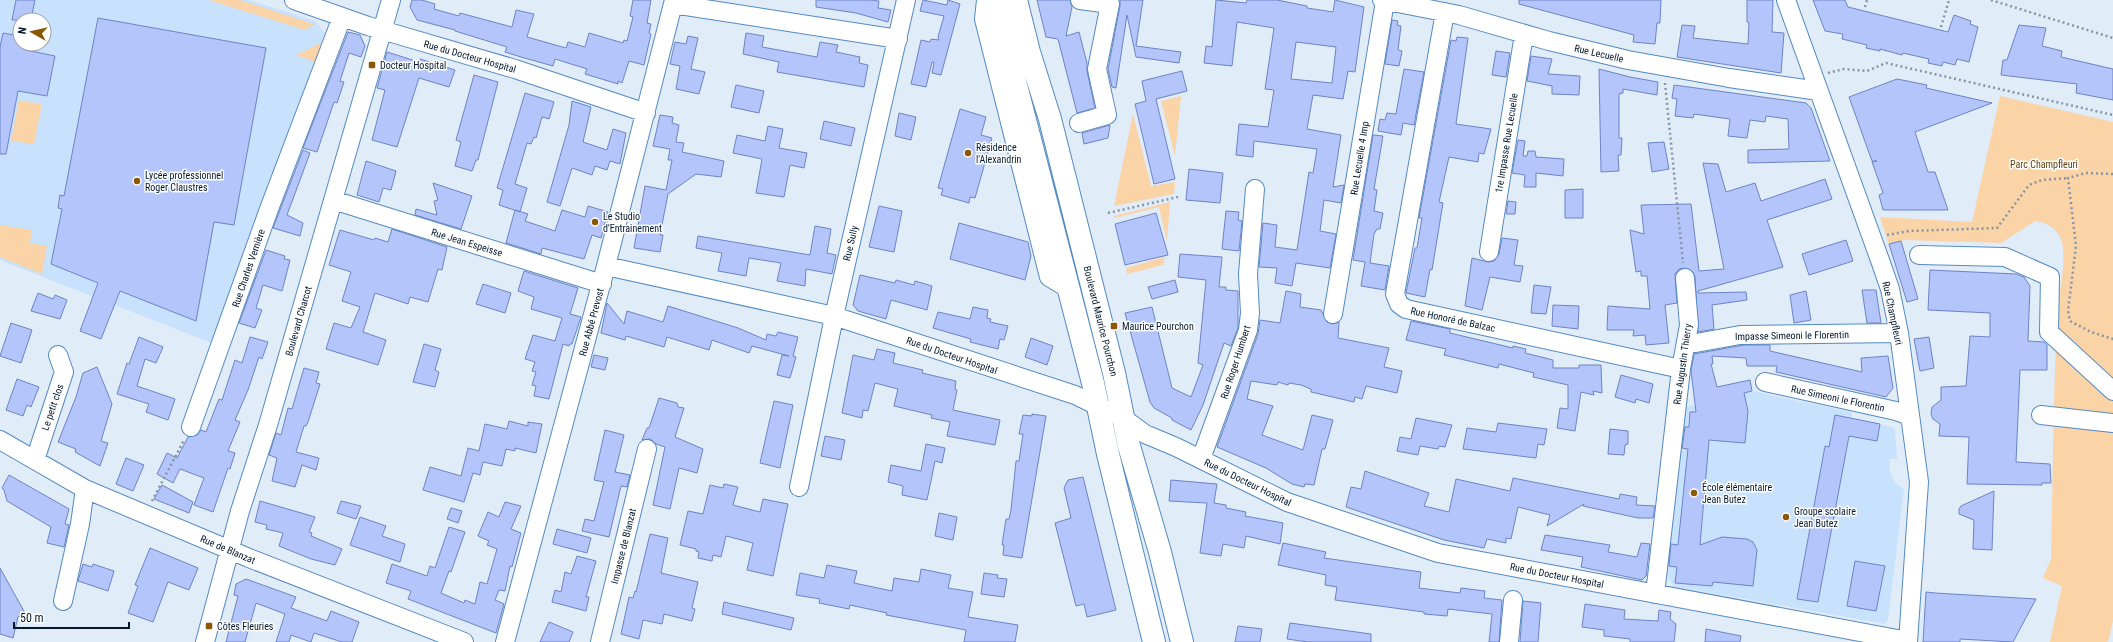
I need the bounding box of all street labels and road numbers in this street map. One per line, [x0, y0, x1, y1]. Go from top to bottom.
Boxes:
street label: Rue du Docteur Hospital [422, 38, 517, 75]
street label: Rue Lecuelle [1573, 43, 1625, 65]
street label: 1re Impasse Rue Lecuelle [1493, 92, 1520, 194]
street label: Rue Lecuelle 4 Imp [1348, 120, 1371, 196]
street label: Rue Sully [841, 224, 860, 262]
street label: Rue Jean Espeisse [430, 226, 504, 259]
street label: Rue Charles Vernière [230, 227, 267, 309]
street label: Boulevard Maurice Pourchon [1081, 265, 1120, 377]
street label: Rue Champfleuri [1880, 280, 1905, 346]
street label: Boulevard Charcot [283, 285, 314, 357]
street label: Rue Abbé Prevost [577, 287, 606, 357]
street label: Rue Honoré de Balzac [1409, 305, 1497, 334]
street label: Rue Augustin Thierry [1671, 323, 1694, 405]
street label: Rue Roger Humbert [1218, 324, 1253, 400]
street label: Impasse Simeoni le Florentin [1735, 329, 1849, 342]
street label: Rue du Docteur Hospital [905, 335, 999, 376]
street label: Le petit clos [39, 382, 66, 432]
street label: Rue Simeoni le Florentin [1790, 383, 1886, 414]
street label: Rue du Docteur Hospital [1202, 457, 1293, 508]
street label: Impasse de Blanzat [609, 507, 638, 585]
street label: Rue de Blanzat [199, 533, 257, 566]
street label: Rue du Docteur Hospital [1509, 561, 1605, 590]

